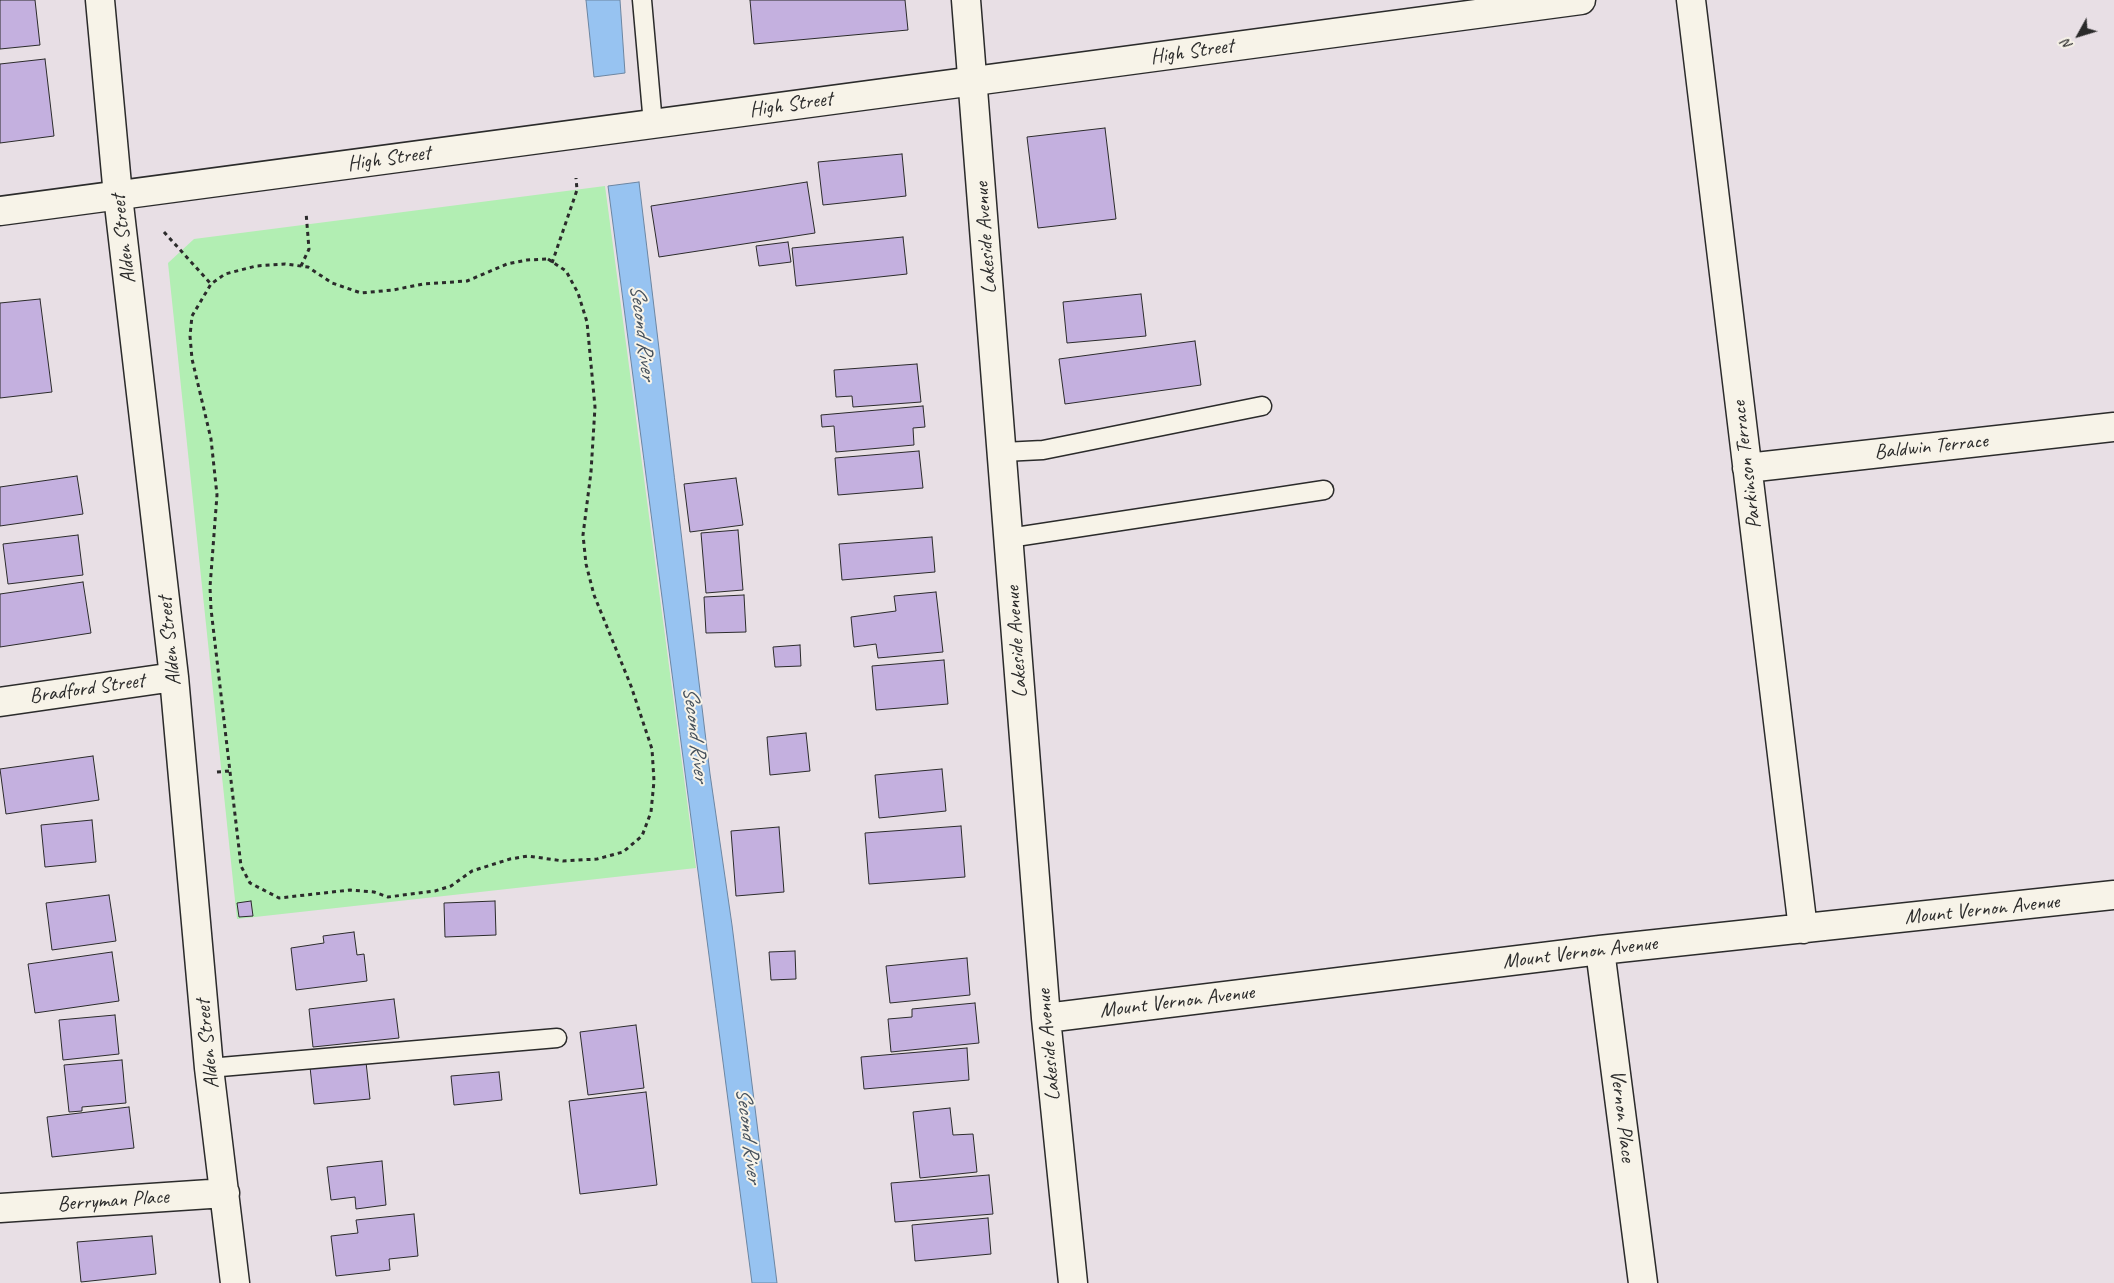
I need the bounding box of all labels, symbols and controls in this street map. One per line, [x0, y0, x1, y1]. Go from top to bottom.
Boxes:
north arrow [2054, 10, 2104, 60]
street label: High Street [1149, 34, 1235, 70]
text: N [2058, 36, 2076, 53]
street label: High Street [748, 87, 834, 123]
street label: High Street [346, 141, 432, 177]
street label: Lakeside Avenue [970, 181, 1002, 295]
street label: Alden Street [106, 193, 142, 285]
water label: Second River [623, 283, 661, 381]
street label: Parkinson Terrace [1727, 400, 1767, 530]
street label: Baldwin Terrace [1873, 429, 1989, 465]
street label: Lakeside Avenue [1001, 585, 1033, 699]
street label: Alden Street [153, 595, 187, 687]
street label: Bradford Street [28, 668, 146, 710]
water label: Second River [676, 685, 714, 783]
street label: Mount Vernon Avenue [1903, 889, 2061, 931]
street label: Mount Vernon Avenue [1501, 931, 1659, 975]
street label: Mount Vernon Avenue [1098, 980, 1256, 1024]
street label: Lakeside Avenue [1032, 988, 1066, 1102]
street label: Alden Street [191, 998, 225, 1090]
street label: Vernon Place [1604, 1069, 1640, 1163]
water label: Second River [729, 1086, 767, 1184]
street label: Berryman Place [56, 1185, 170, 1217]

